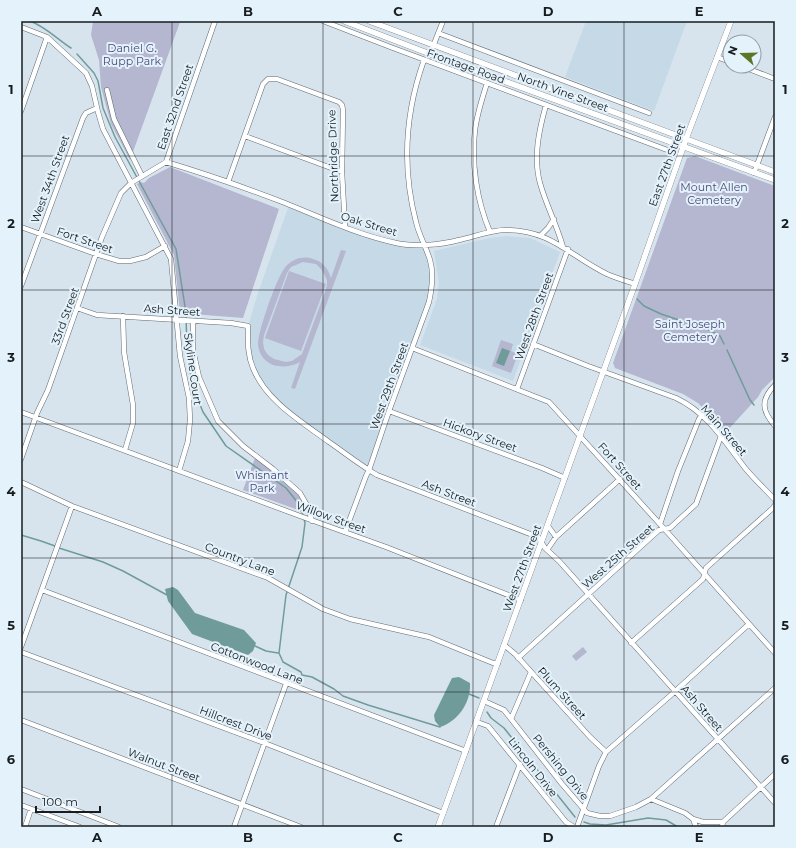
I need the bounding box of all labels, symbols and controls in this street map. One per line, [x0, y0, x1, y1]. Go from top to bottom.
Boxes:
text: A [91, 3, 103, 19]
text: B [243, 3, 253, 19]
text: C [393, 3, 403, 19]
text: D [543, 3, 554, 19]
text: E [695, 3, 704, 19]
north arrow [722, 34, 762, 74]
park label: Daniel G. Rupp Park [103, 41, 162, 68]
text: N [725, 44, 741, 57]
street label: Frontage Road [425, 45, 507, 87]
street label: East 32nd Street [154, 62, 196, 152]
street label: North Vine Street [516, 69, 611, 115]
text: 1 [8, 81, 14, 97]
text: 1 [782, 81, 788, 97]
street label: Northridge Drive [324, 109, 342, 203]
street label: East 27th Street [646, 121, 689, 208]
street label: West 34th Street [28, 133, 73, 225]
park label: Mount Allen Cemetery [680, 180, 748, 207]
street label: Oak Street [339, 209, 399, 239]
text: 2 [7, 215, 15, 231]
text: 2 [781, 215, 789, 231]
street label: Fort Street [55, 224, 116, 256]
street label: West 28th Street [512, 270, 557, 362]
street label: 33rd Street [48, 285, 82, 347]
street label: Ash Street [143, 301, 201, 319]
park label: Saint Joseph Cemetery [655, 317, 725, 344]
street label: Skyline Court [181, 332, 205, 407]
street label: West 29th Street [367, 340, 412, 432]
text: 3 [6, 349, 15, 365]
text: 3 [780, 349, 789, 365]
street label: Main Street [698, 401, 750, 459]
street label: Hickory Street [441, 415, 519, 455]
street label: Fort Street [595, 439, 645, 493]
park label: Whisnant Park [235, 468, 289, 495]
street label: Ash Street [420, 476, 479, 510]
text: 4 [7, 483, 16, 499]
text: 4 [781, 483, 790, 499]
street label: Willow Street [294, 498, 368, 536]
street label: West 25th Street [579, 520, 658, 591]
street label: West 27th Street [500, 522, 544, 613]
street label: Country Lane [203, 539, 277, 579]
text: 5 [7, 617, 15, 633]
text: 5 [781, 617, 789, 633]
street label: Cottonwood Lane [209, 639, 306, 687]
street label: Plum Street [535, 664, 590, 723]
street label: Ash Street [678, 682, 726, 734]
street label: Hillcrest Drive [198, 703, 275, 743]
street label: Pershing Drive [530, 731, 592, 803]
street label: Lincoln Drive [505, 734, 561, 800]
street label: Walnut Street [126, 745, 203, 785]
text: 6 [7, 751, 16, 767]
text: 6 [781, 751, 790, 767]
scale bar [36, 788, 100, 814]
text: 100 m [42, 794, 78, 809]
text: A [91, 829, 103, 845]
text: B [243, 829, 253, 845]
text: C [393, 829, 403, 845]
text: D [543, 829, 554, 845]
text: E [695, 829, 704, 845]

